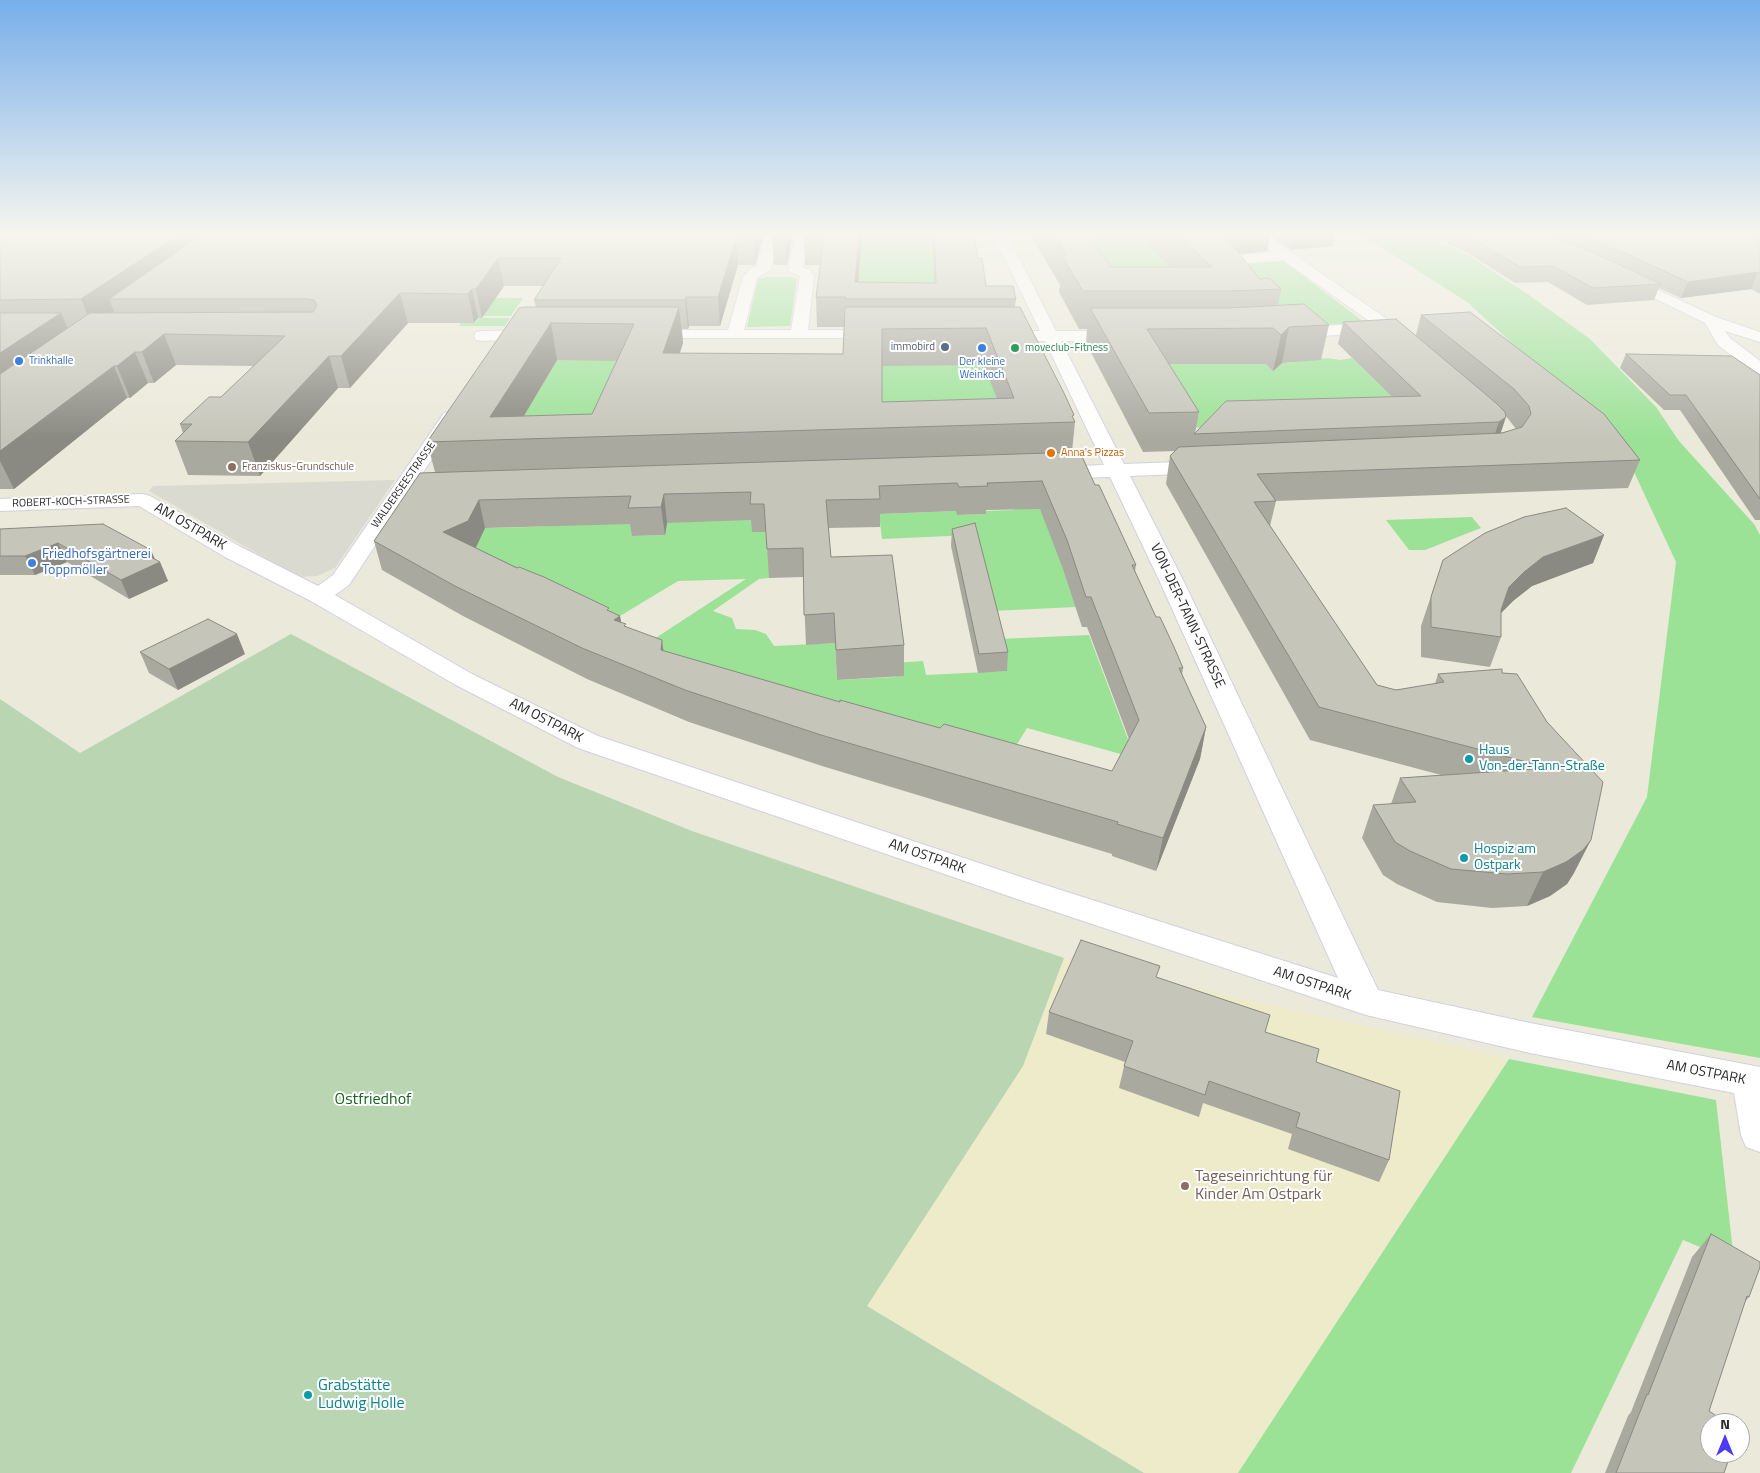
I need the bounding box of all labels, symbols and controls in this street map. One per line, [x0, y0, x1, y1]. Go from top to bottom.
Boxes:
place label: immobird [891, 340, 935, 354]
marker: immobird [939, 341, 951, 353]
place label: moveclub-Fitness [1025, 341, 1108, 355]
marker: Der kleine Weinkoch [976, 342, 988, 354]
marker: moveclub-Fitness [1009, 342, 1021, 354]
place label: Trinkhalle [29, 354, 73, 368]
marker: Trinkhalle [13, 355, 25, 367]
place label: Der kleine Weinkoch [959, 355, 1005, 381]
street label: WALDERSEESTRASSE [369, 439, 439, 531]
place label: Anna's Pizzas [1061, 446, 1124, 460]
marker: Anna's Pizzas [1045, 447, 1057, 459]
place label: Franziskus-Grundschule [242, 460, 354, 474]
marker: Franziskus-Grundschule [226, 461, 238, 473]
street label: ROBERT-KOCH-STRASSE [12, 493, 130, 511]
street label: AM OSTPARK [151, 500, 229, 554]
street label: VON-DER-TANN-STRASSE [1146, 541, 1228, 691]
place label: Friedhofsgärtnerei Toppmöller [42, 547, 151, 580]
marker: Friedhofsgärtnerei Toppmöller [26, 557, 38, 569]
street label: AM OSTPARK [506, 695, 586, 747]
place label: Haus Von-der-Tann-Straße [1479, 743, 1605, 776]
marker: Haus Von-der-Tann-Straße [1463, 753, 1475, 765]
street label: AM OSTPARK [886, 836, 968, 878]
place label: Hospiz am Ostpark [1474, 842, 1536, 874]
marker: Hospiz am Ostpark [1458, 852, 1470, 864]
street label: AM OSTPARK [1271, 964, 1353, 1004]
street label: AM OSTPARK [1665, 1057, 1747, 1089]
park label: Ostfriedhof [335, 1090, 411, 1110]
place label: Tageseinrichtung für Kinder Am Ostpark [1195, 1167, 1332, 1205]
marker: Tageseinrichtung für Kinder Am Ostpark [1179, 1180, 1191, 1192]
place label: Grabstätte Ludwig Holle [318, 1376, 405, 1414]
marker: Grabstätte Ludwig Holle [302, 1389, 314, 1401]
north arrow [1700, 1413, 1750, 1463]
text: N [1720, 1413, 1730, 1434]

